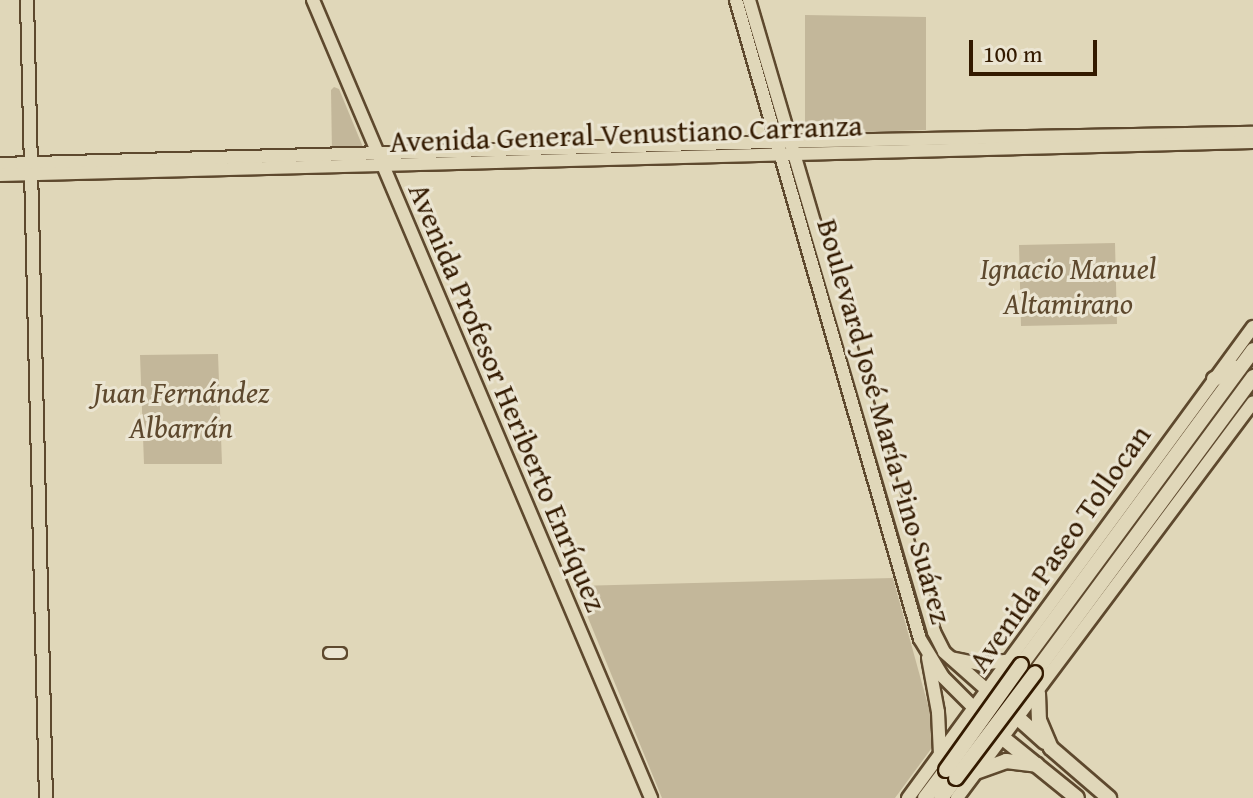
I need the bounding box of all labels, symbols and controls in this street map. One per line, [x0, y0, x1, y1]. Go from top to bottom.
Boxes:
scale bar [973, 24, 1101, 74]
text: 100 m [983, 36, 1043, 71]
street label: Avenida General Venustiano Carranza [389, 107, 863, 159]
street label: Avenida Profesor Heriberto Enríquez [401, 178, 615, 616]
street label: Boulevard José María Pino Suárez [810, 214, 960, 628]
park label: Ignacio Manuel Altamirano [980, 250, 1156, 320]
park label: Juan Fernández Albarrán [93, 374, 269, 444]
street label: Avenida Paseo Tollocan [960, 418, 1158, 678]

